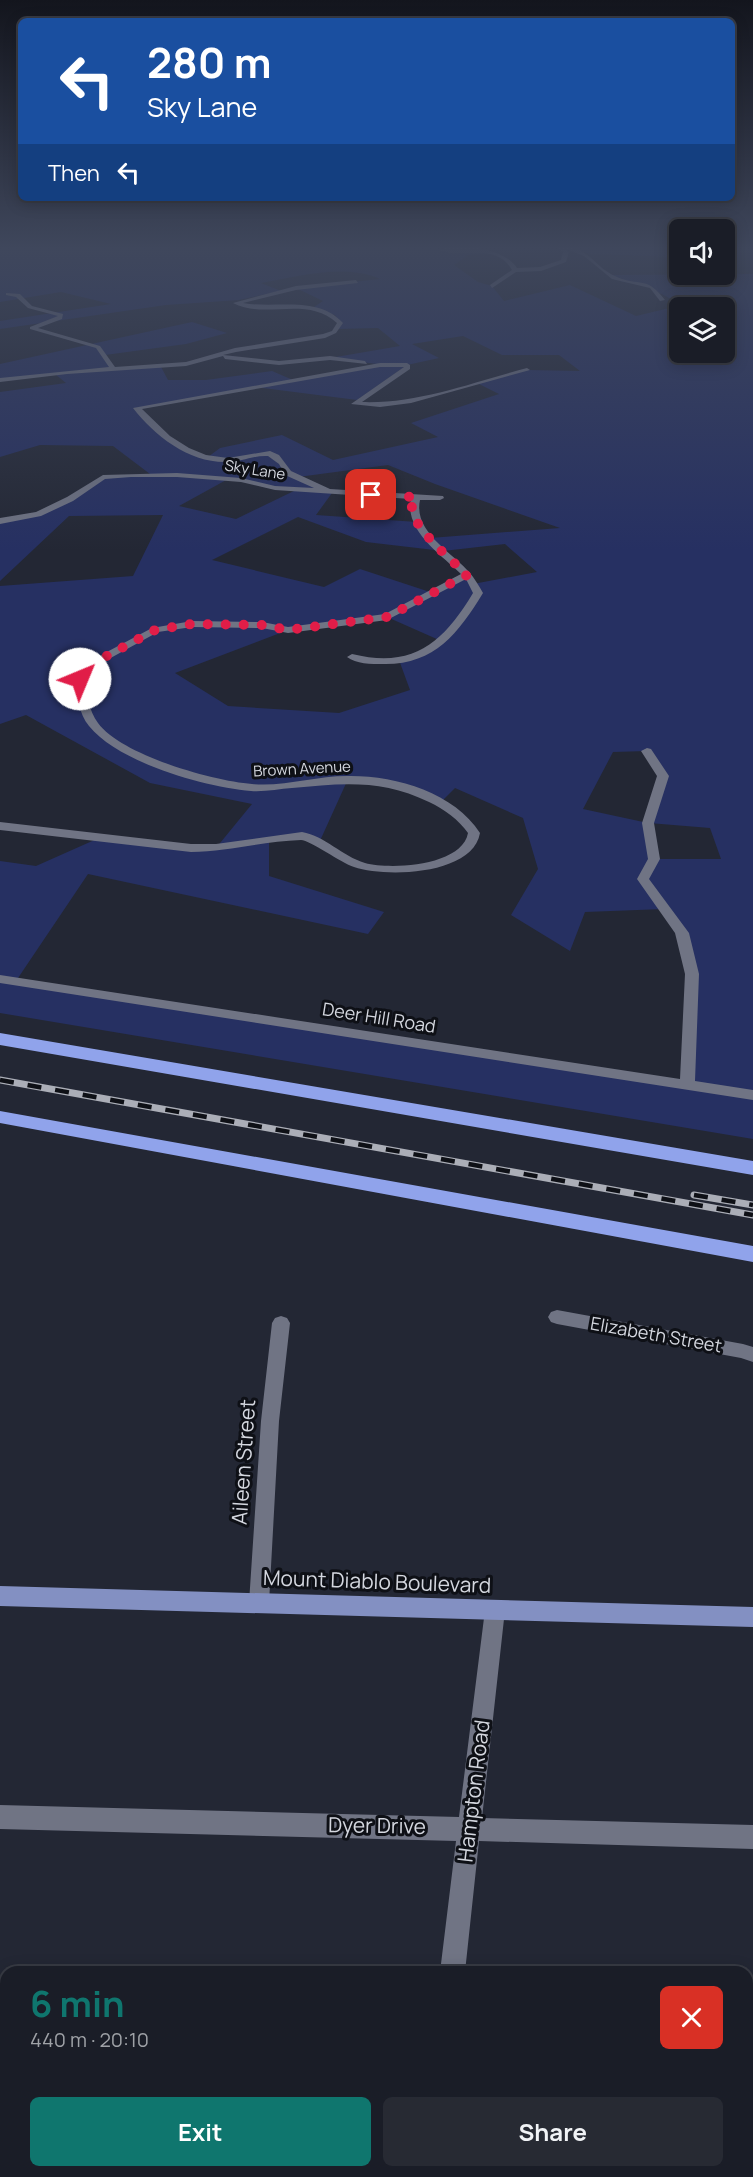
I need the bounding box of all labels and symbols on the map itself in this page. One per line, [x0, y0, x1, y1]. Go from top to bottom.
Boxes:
street label: Sky Lane [223, 454, 287, 485]
pin [345, 469, 396, 520]
position arrow [48, 647, 112, 711]
street label: Brown Avenue [253, 755, 352, 782]
street label: Deer Hill Road [321, 996, 438, 1038]
street label: Elizabeth Street [589, 1311, 724, 1357]
street label: Aileen Street [225, 1398, 261, 1526]
street label: Mount Diablo Boulevard [262, 1563, 492, 1599]
street label: Hampton Road [450, 1718, 496, 1864]
street label: Dyer Drive [328, 1810, 426, 1840]

